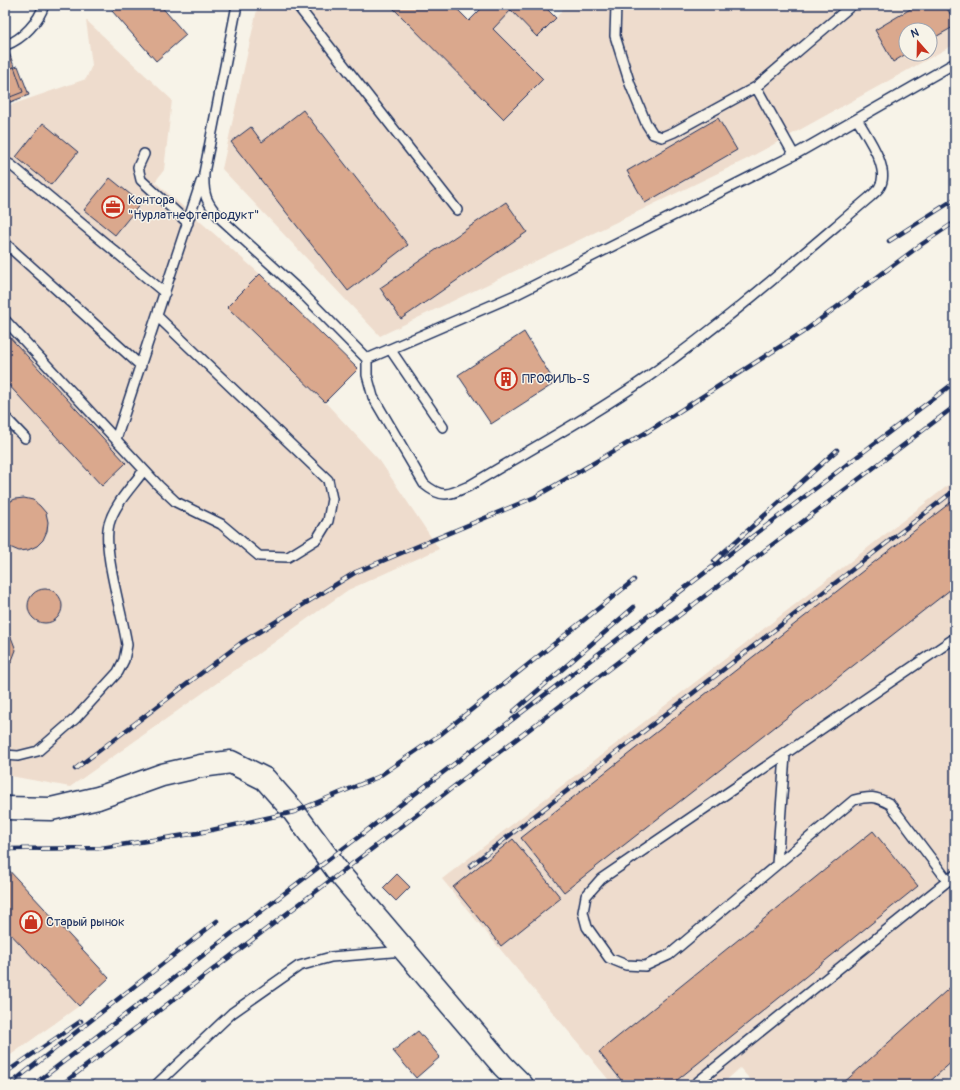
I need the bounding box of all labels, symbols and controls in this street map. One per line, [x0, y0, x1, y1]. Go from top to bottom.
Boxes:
north arrow [898, 22, 938, 62]
text: N [909, 26, 921, 40]
place label: Контора "Нурлатнефтепродукт" [128, 192, 259, 223]
office icon: Контора "Нурлатнефтепродукт" [100, 194, 126, 220]
building icon: ПРОФИЛЬ-S [493, 366, 519, 392]
place label: ПРОФИЛЬ-S [522, 371, 590, 387]
shop icon: Старый рынок [18, 909, 44, 935]
place label: Старый рынок [46, 914, 125, 930]

